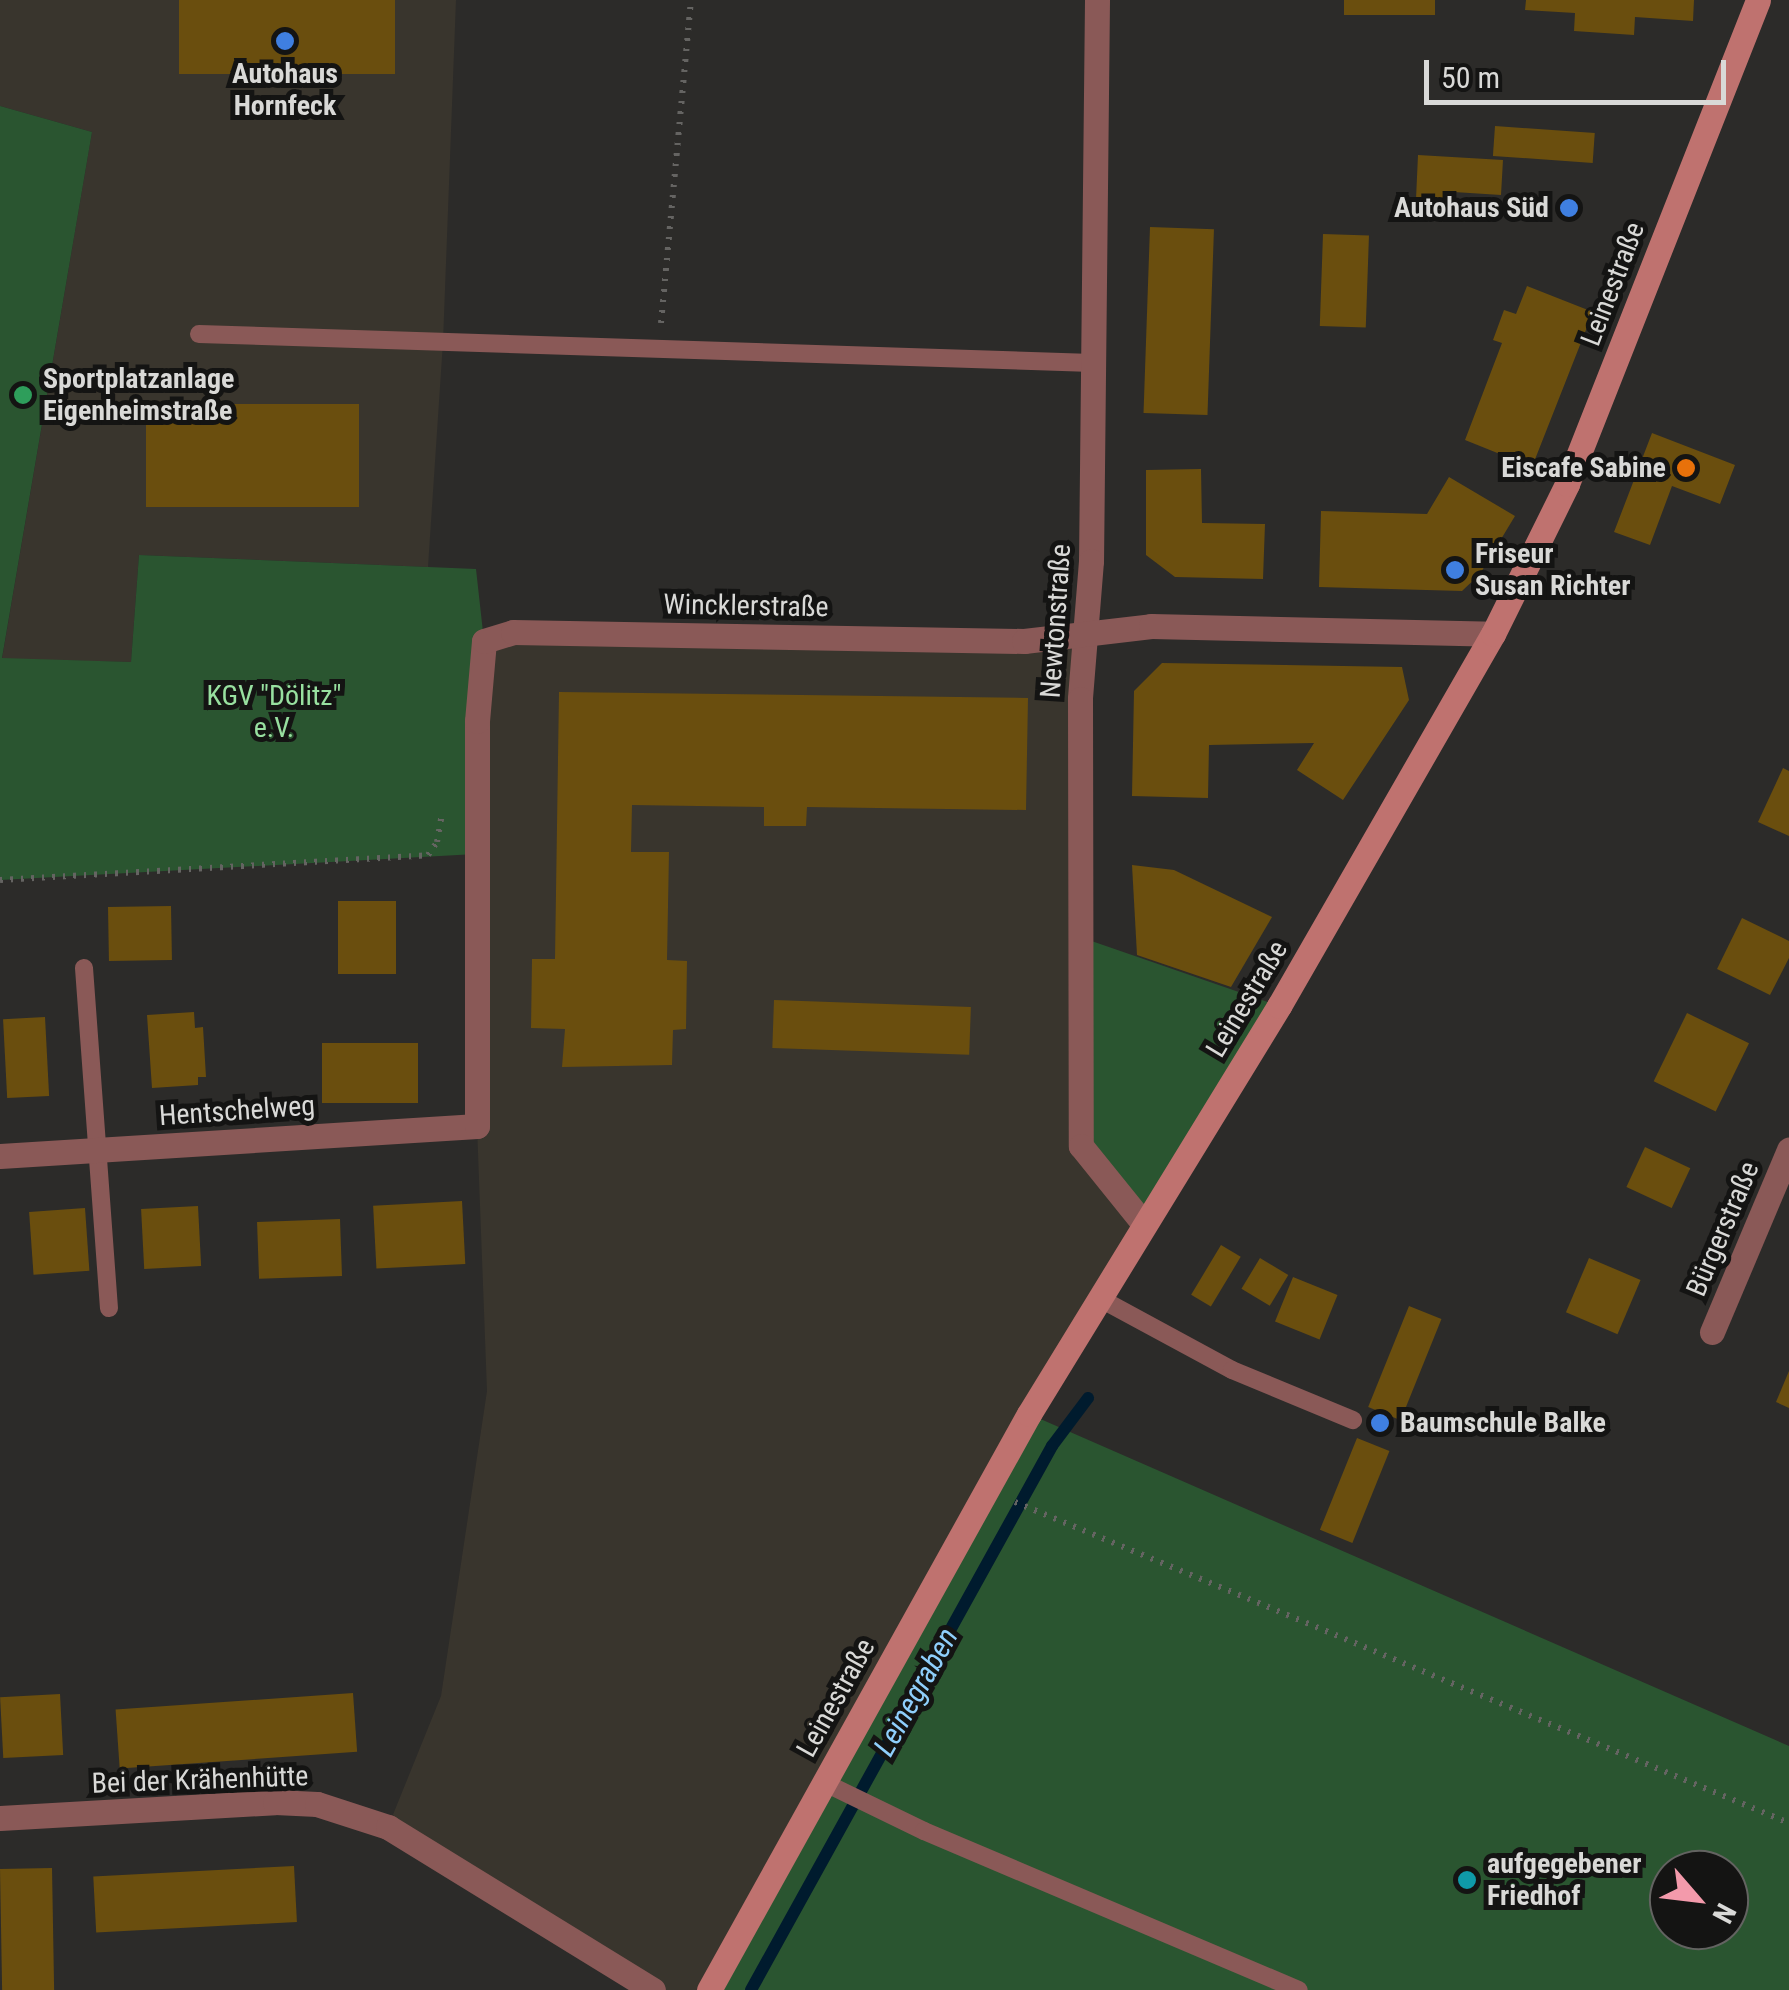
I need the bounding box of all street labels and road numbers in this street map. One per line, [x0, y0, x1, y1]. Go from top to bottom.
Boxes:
street label: Leinestraße [1574, 217, 1652, 351]
street label: Newtonstraße [1034, 543, 1078, 699]
street label: Wincklerstraße [663, 588, 829, 624]
street label: Leinestraße [1199, 935, 1295, 1063]
street label: Hentschelweg [158, 1089, 316, 1133]
street label: Bürgerstraße [1680, 1157, 1766, 1301]
street label: Leinestraße [790, 1633, 882, 1763]
street label: Bei der Krähenhütte [91, 1759, 309, 1801]

